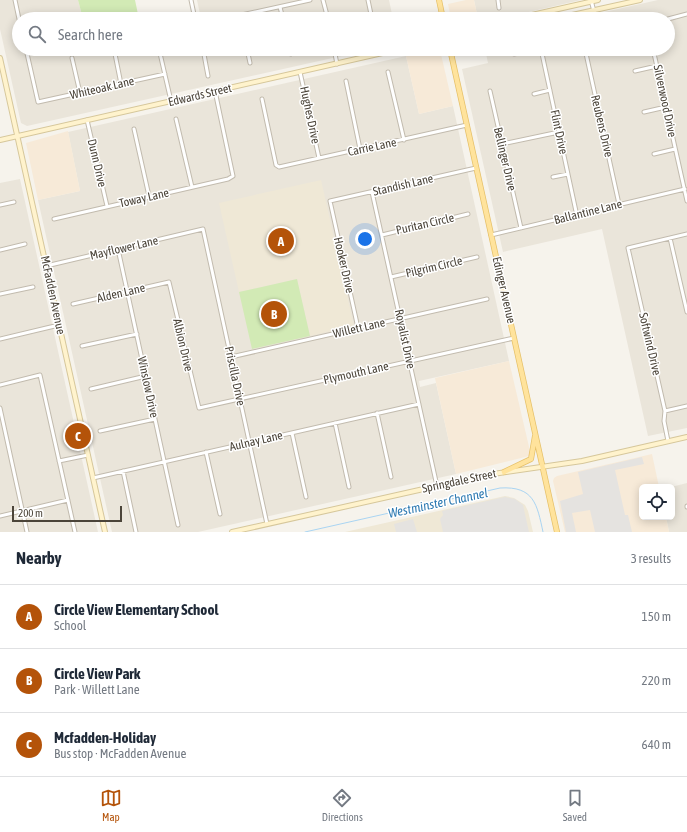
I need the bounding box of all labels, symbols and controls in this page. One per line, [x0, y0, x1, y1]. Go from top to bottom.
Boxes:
search box [12, 12, 675, 56]
icon: search [26, 23, 48, 45]
text: Search here [58, 26, 123, 43]
street label: Silverwood Drive [650, 64, 680, 138]
street label: Whiteoak Lane [68, 74, 136, 102]
street label: Edwards Street [167, 81, 234, 109]
street label: Hughes Drive [297, 85, 323, 145]
street label: Reubens Drive [588, 94, 616, 158]
street label: Flint Drive [547, 109, 571, 155]
street label: Bellinger Drive [491, 126, 519, 192]
street label: Carrie Lane [346, 135, 398, 159]
street label: Dunn Drive [85, 138, 109, 188]
street label: Standish Lane [371, 171, 435, 199]
street label: Toway Lane [118, 185, 170, 211]
street label: Ballantine Lane [553, 197, 623, 227]
street label: Puritan Circle [395, 211, 455, 237]
pin: A [268, 226, 294, 256]
your location [355, 229, 375, 249]
street label: Mayflower Lane [89, 233, 159, 263]
street label: Hooker Drive [331, 236, 357, 294]
street label: McFadden Avenue [38, 254, 68, 336]
street label: Pilgrim Circle [404, 254, 464, 280]
street label: Edinger Avenue [490, 255, 518, 325]
street label: Alden Lane [96, 281, 146, 305]
pin: B [261, 299, 287, 329]
street label: Royalist Drive [392, 308, 418, 370]
street label: Softwind Drive [636, 311, 664, 377]
street label: Willett Lane [332, 315, 386, 341]
street label: Albion Drive [170, 317, 196, 373]
street label: Priscilla Drive [222, 345, 248, 407]
street label: Winslow Drive [135, 355, 161, 419]
street label: Plymouth Lane [322, 359, 390, 387]
pin: C [65, 421, 91, 451]
street label: Aulnay Lane [228, 428, 284, 454]
street label: Springdale Street [421, 466, 498, 496]
map controls [639, 484, 675, 520]
button: locate [639, 484, 675, 520]
water label: Westminster Channel [387, 485, 489, 521]
scale bar [12, 504, 122, 523]
text: 200 m [18, 507, 43, 519]
text: Nearby [16, 548, 62, 568]
text: 3 results [631, 551, 671, 566]
text: Circle View Elementary School [54, 601, 218, 618]
text: A [26, 609, 32, 624]
text: 150 m [642, 609, 671, 624]
text: School [54, 618, 86, 633]
text: Circle View Park [54, 665, 140, 682]
text: B [26, 673, 32, 688]
text: 220 m [642, 673, 671, 688]
text: Park · Willett Lane [54, 682, 140, 697]
text: Mcfadden-Holiday [54, 729, 156, 746]
text: C [26, 737, 32, 752]
text: 640 m [642, 737, 671, 752]
text: Bus stop · McFadden Avenue [54, 746, 186, 761]
tab: Map [100, 787, 122, 823]
tab: Directions [322, 787, 363, 823]
tab: Saved [563, 787, 587, 823]

